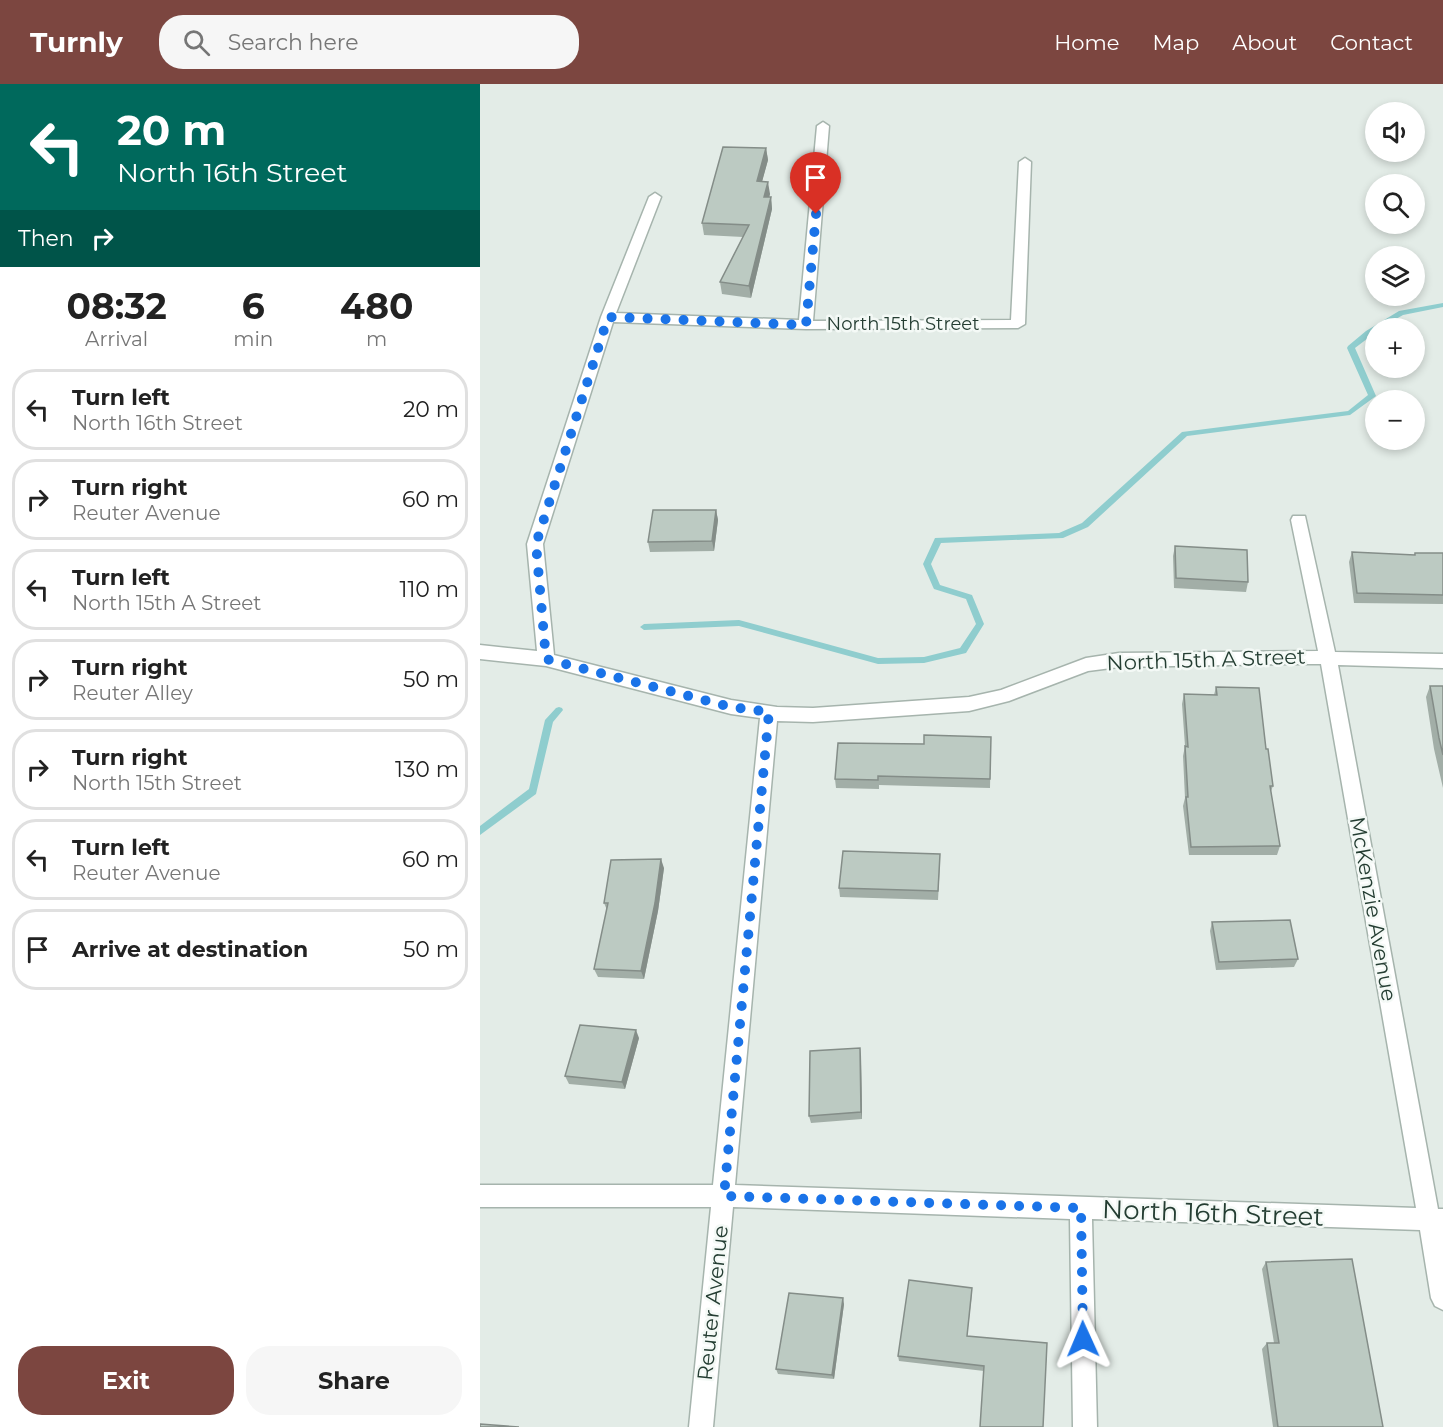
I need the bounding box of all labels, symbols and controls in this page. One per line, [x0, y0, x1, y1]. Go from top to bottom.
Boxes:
search box [159, 15, 579, 69]
text: Turnly [30, 25, 123, 59]
icon: search [180, 26, 213, 59]
text: Search here [228, 29, 359, 56]
text: Home [1054, 30, 1119, 55]
text: Map [1152, 30, 1199, 55]
text: About [1232, 30, 1297, 55]
text: Contact [1330, 30, 1413, 55]
map controls [1365, 102, 1425, 450]
button: sound [1365, 102, 1425, 162]
text: 20 m [117, 104, 226, 156]
icon: left [18, 108, 96, 186]
pin [790, 152, 841, 214]
text: North 16th Street [117, 156, 348, 189]
icon: arrive [799, 161, 832, 194]
button: search [1365, 174, 1425, 234]
icon: right [86, 222, 119, 255]
text: Then [18, 225, 74, 252]
button: layers [1365, 246, 1425, 306]
text: 08:32 [67, 284, 167, 328]
text: 6 [242, 284, 265, 328]
text: 480 [340, 284, 413, 328]
street label: North 15th Street [827, 313, 979, 335]
button: + [1365, 318, 1425, 378]
text: Arrival [85, 327, 148, 351]
text: min [233, 327, 273, 351]
text: m [366, 327, 387, 351]
text: Turn left [72, 384, 170, 411]
button: − [1365, 390, 1425, 450]
icon: left [21, 393, 54, 426]
text: 20 m [403, 396, 459, 423]
text: North 16th Street [72, 411, 243, 435]
text: Turn right [72, 474, 187, 501]
icon: right [21, 483, 54, 516]
text: 60 m [402, 486, 459, 513]
text: Reuter Avenue [72, 501, 221, 525]
text: Turn left [72, 564, 170, 591]
icon: left [21, 573, 54, 606]
text: 110 m [399, 576, 459, 603]
text: North 15th A Street [72, 591, 261, 615]
street label: North 15th A Street [1106, 644, 1306, 675]
text: Turn right [72, 654, 187, 681]
icon: right [21, 663, 54, 696]
text: 50 m [403, 666, 459, 693]
text: Reuter Alley [72, 681, 193, 705]
text: Turn right [72, 744, 187, 771]
icon: right [21, 753, 54, 786]
text: 130 m [395, 756, 459, 783]
text: North 15th Street [72, 771, 242, 795]
street label: McKenzie Avenue [1345, 815, 1402, 1003]
text: Turn left [72, 834, 170, 861]
icon: left [21, 843, 54, 876]
text: 60 m [402, 846, 459, 873]
text: Reuter Avenue [72, 861, 221, 885]
icon: arrive [21, 933, 54, 966]
text: Arrive at destination [72, 936, 308, 963]
text: 50 m [403, 936, 459, 963]
street label: North 16th Street [1102, 1193, 1324, 1233]
street label: Reuter Avenue [692, 1224, 733, 1382]
position arrow [1051, 1307, 1115, 1371]
button: Exit [18, 1346, 234, 1415]
button: Share [246, 1346, 462, 1415]

